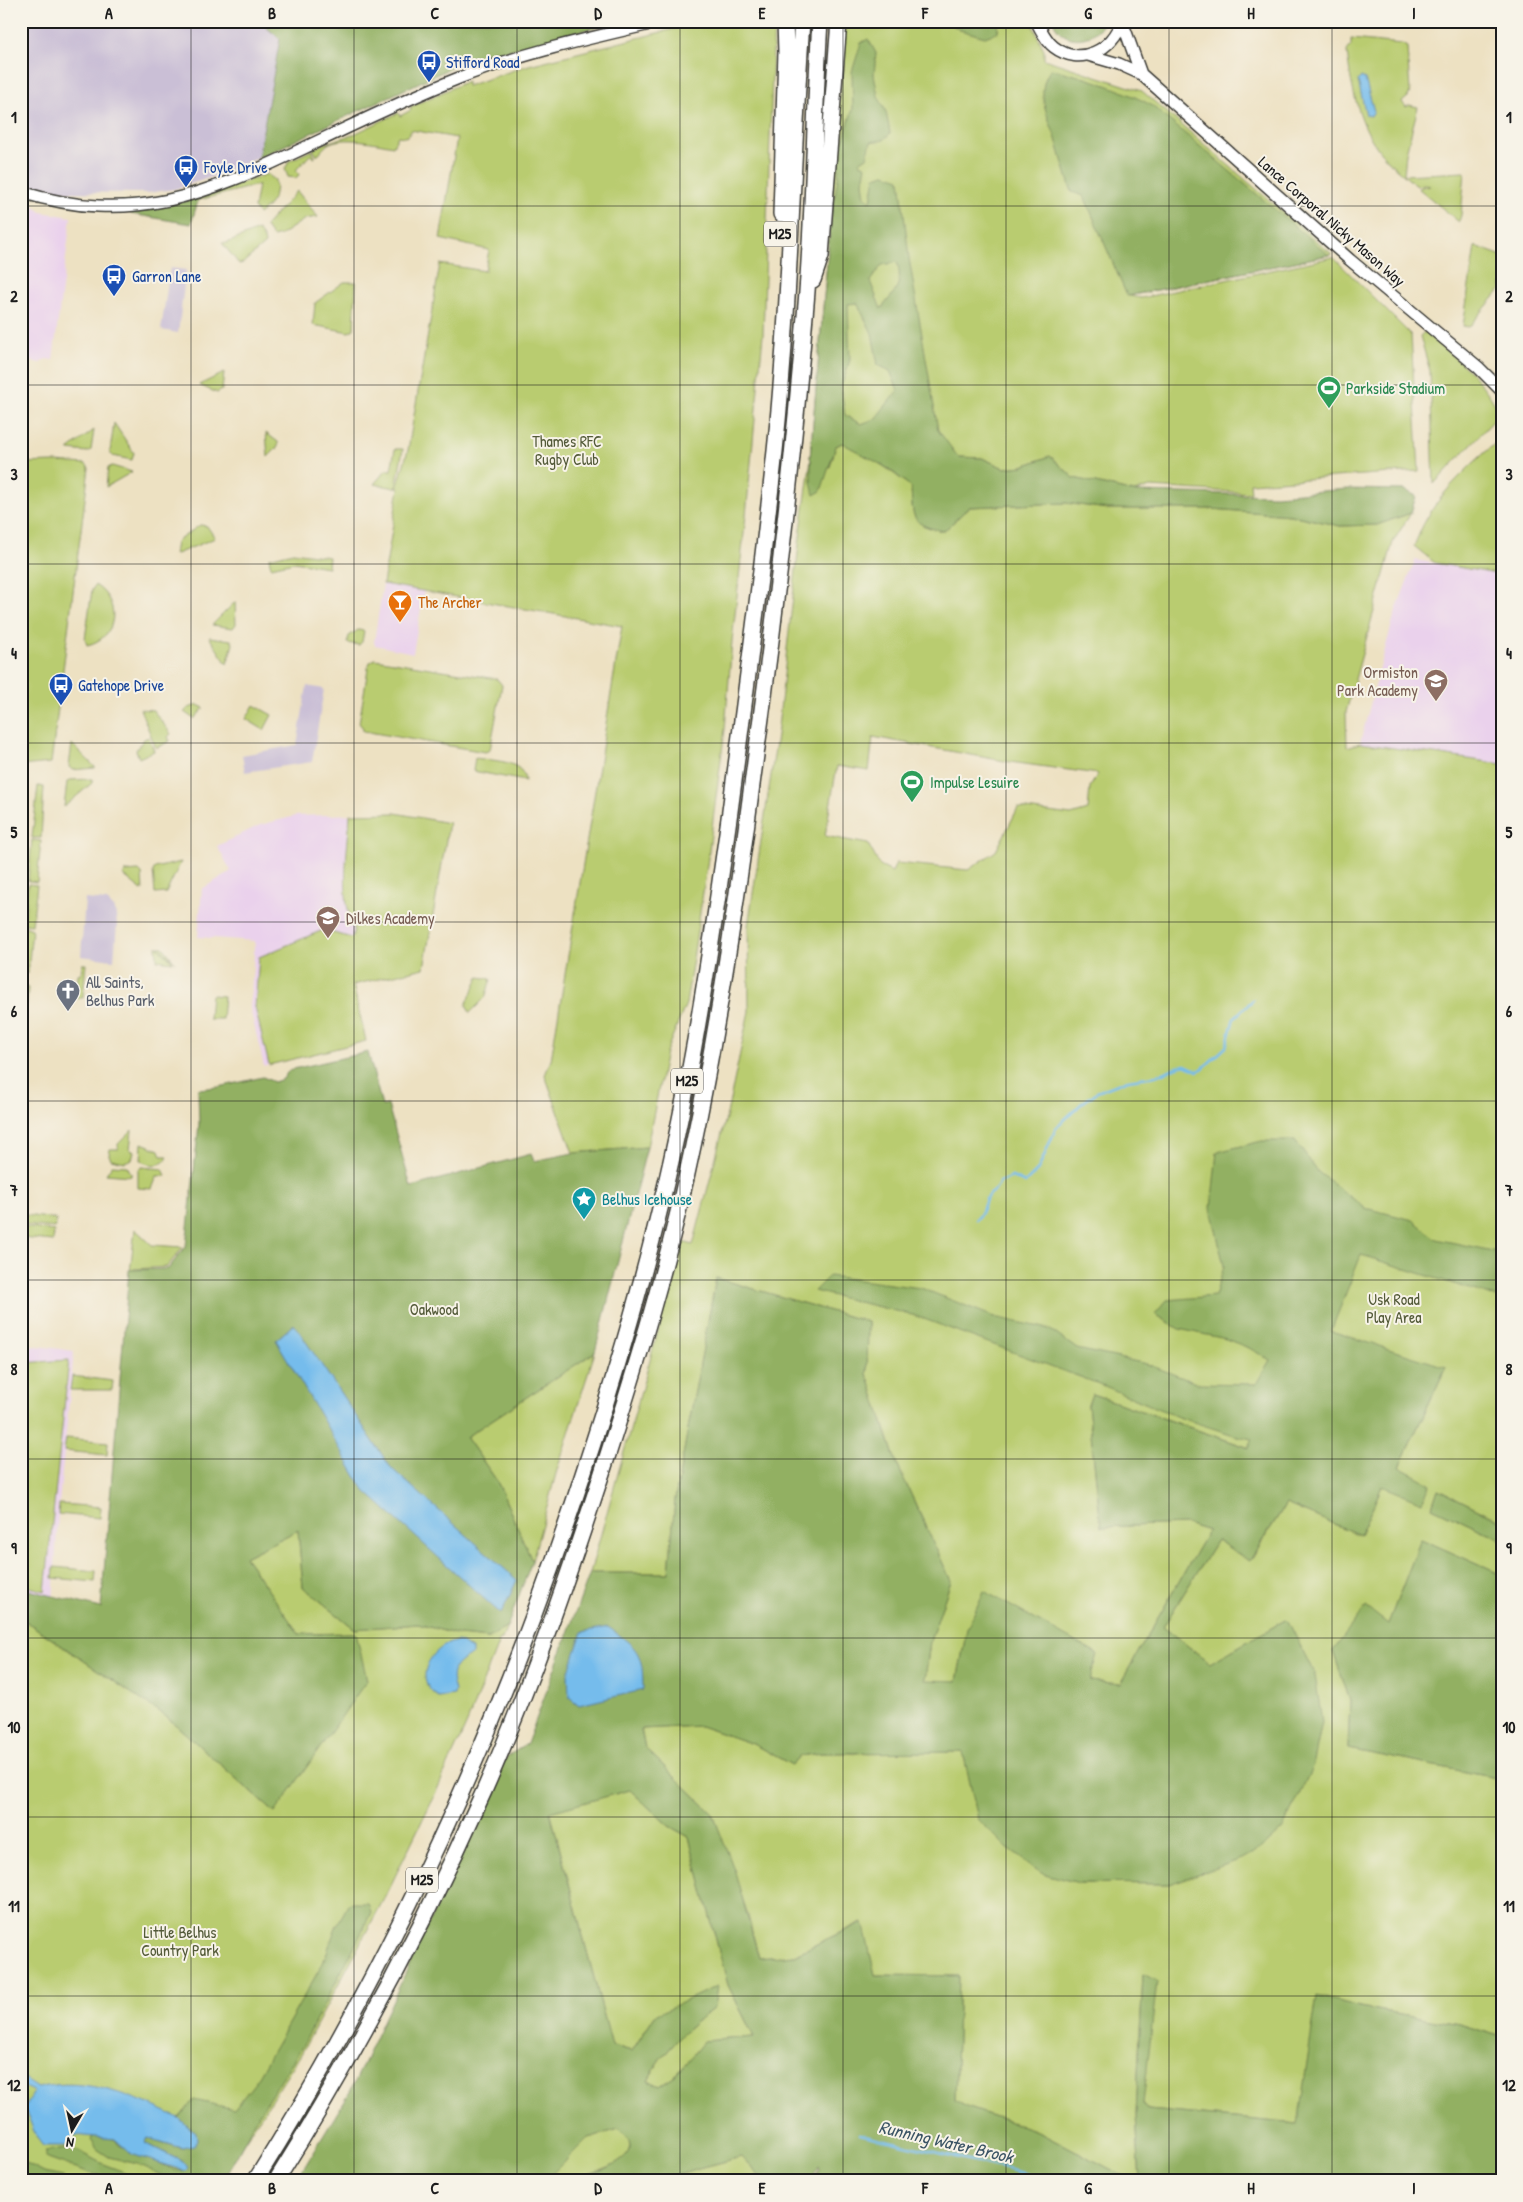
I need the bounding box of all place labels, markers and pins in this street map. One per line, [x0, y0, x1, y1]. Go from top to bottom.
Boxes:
bus stop icon: Stifford Road [416, 49, 442, 83]
place label: Stifford Road [446, 51, 520, 73]
bus stop icon: Foyle Drive [173, 154, 199, 188]
place label: Foyle Drive [203, 156, 268, 178]
bus stop icon: Garron Lane [101, 263, 127, 297]
place label: Garron Lane [132, 265, 202, 287]
sports icon: Parkside Stadium [1316, 375, 1342, 409]
place label: Parkside Stadium [1346, 377, 1445, 399]
bar icon: The Archer [387, 589, 413, 623]
place label: The Archer [418, 591, 482, 613]
place label: Ormiston Park Academy [1337, 661, 1418, 701]
school or university icon: Ormiston Park Academy [1423, 668, 1449, 702]
bus stop icon: Gatehope Drive [48, 672, 74, 706]
place label: Gatehope Drive [78, 674, 165, 696]
sports icon: Impulse Lesuire [899, 769, 925, 803]
place label: Impulse Lesuire [930, 771, 1020, 793]
school or university icon: Dilkes Academy [315, 905, 341, 939]
place label: Dilkes Academy [346, 907, 435, 929]
place label: All Saints, Belhus Park [86, 971, 155, 1011]
church icon: All Saints, Belhus Park [55, 978, 81, 1012]
place icon: Belhus Icehouse [571, 1186, 597, 1220]
place label: Belhus Icehouse [602, 1188, 693, 1210]

